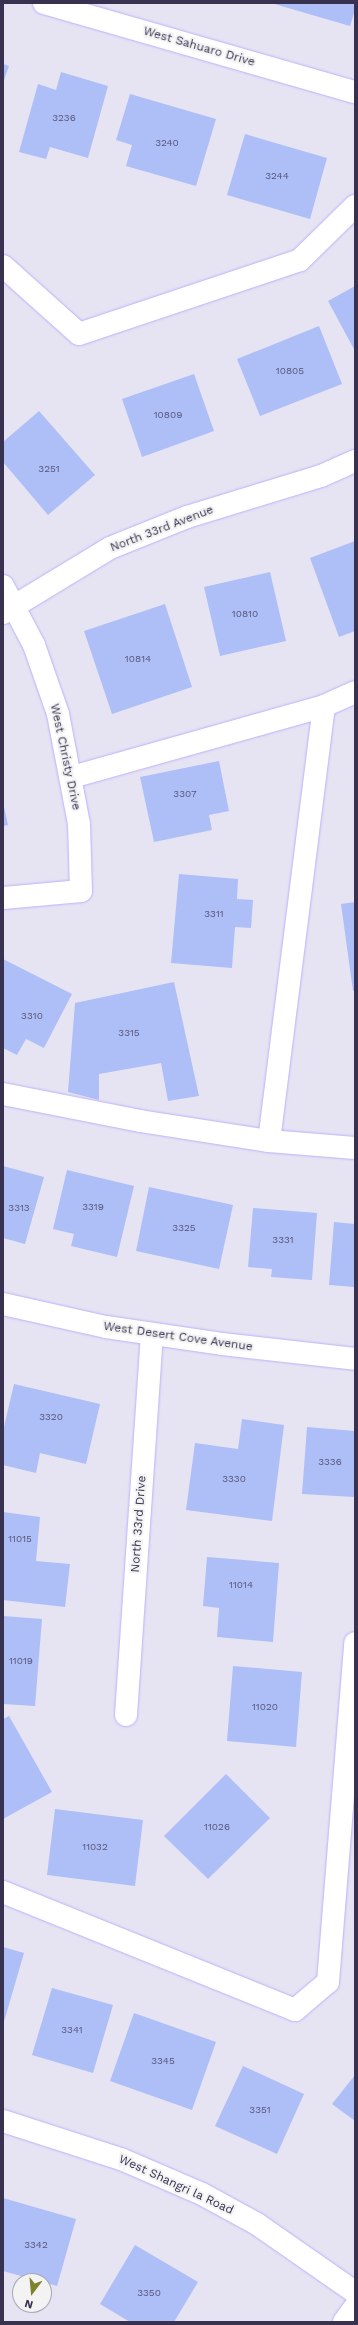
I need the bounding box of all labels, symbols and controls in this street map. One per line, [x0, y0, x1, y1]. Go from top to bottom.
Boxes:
street label: West Sahuaro Drive [142, 24, 256, 70]
house number: 3236 [52, 112, 76, 124]
house number: 3240 [155, 137, 179, 149]
house number: 3244 [265, 170, 289, 182]
house number: 10805 [276, 365, 304, 377]
house number: 10809 [154, 409, 182, 421]
house number: 3251 [38, 463, 60, 475]
street label: North 33rd Avenue [108, 503, 216, 555]
house number: 10810 [232, 608, 258, 620]
house number: 10814 [125, 653, 151, 665]
street label: West Christy Drive [47, 702, 83, 812]
house number: 3307 [173, 788, 197, 800]
house number: 3311 [204, 908, 224, 920]
house number: 3310 [21, 1010, 43, 1022]
house number: 3315 [118, 1027, 140, 1039]
house number: 3319 [82, 1201, 104, 1213]
house number: 3313 [8, 1202, 30, 1214]
house number: 3325 [172, 1222, 196, 1234]
house number: 3331 [272, 1234, 294, 1246]
street label: West Desert Cove Avenue [102, 1319, 254, 1355]
house number: 3320 [39, 1411, 63, 1423]
house number: 3336 [318, 1456, 342, 1468]
house number: 3330 [222, 1473, 246, 1485]
street label: North 33rd Drive [128, 1475, 150, 1573]
house number: 11015 [8, 1533, 32, 1545]
house number: 11014 [229, 1579, 253, 1591]
house number: 11019 [9, 1655, 33, 1667]
house number: 11020 [252, 1701, 278, 1713]
house number: 11026 [204, 1821, 230, 1833]
house number: 11032 [82, 1841, 108, 1853]
house number: 3341 [61, 2024, 83, 2036]
house number: 3345 [151, 2055, 175, 2067]
house number: 3351 [249, 2104, 271, 2116]
street label: West Shangri la Road [116, 2152, 236, 2218]
house number: 3342 [24, 2239, 48, 2251]
north arrow [12, 2273, 52, 2313]
house number: 3350 [137, 2287, 161, 2299]
text: N [23, 2297, 35, 2311]

